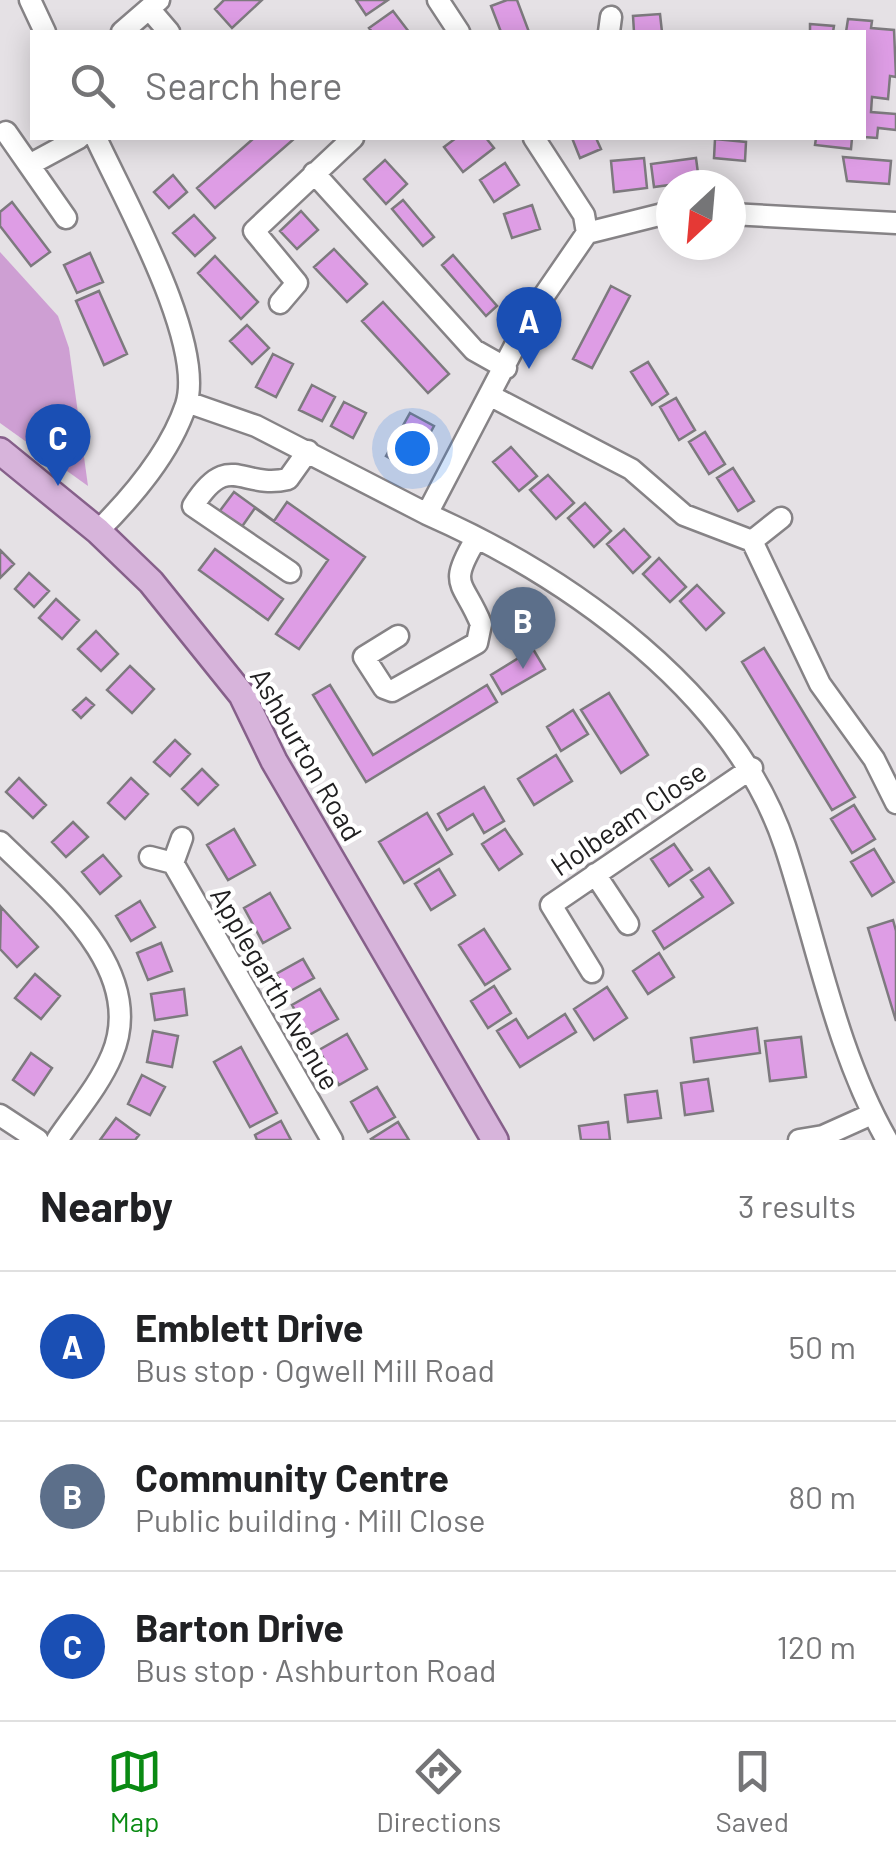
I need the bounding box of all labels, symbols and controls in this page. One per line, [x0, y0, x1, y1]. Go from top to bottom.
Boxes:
search box [30, 30, 866, 140]
icon: search [65, 58, 120, 113]
text: Search here [145, 62, 343, 108]
north arrow [656, 170, 746, 260]
pin: A [496, 286, 562, 369]
pin: C [26, 404, 90, 486]
your location [387, 423, 438, 474]
pin: B [490, 586, 556, 669]
street label: Ashburton Road [244, 661, 370, 847]
street label: Holbeam Close [544, 754, 712, 882]
street label: Applegarth Avenue [204, 880, 348, 1096]
text: Nearby [40, 1180, 173, 1230]
text: 3 results [738, 1186, 856, 1224]
text: Emblett Drive [135, 1304, 363, 1350]
text: A [62, 1327, 83, 1365]
text: 50 m [789, 1327, 856, 1365]
text: Bus stop · Ogwell Mill Road [135, 1350, 495, 1388]
text: Community Centre [135, 1454, 449, 1500]
text: B [63, 1477, 82, 1515]
text: 80 m [788, 1477, 856, 1515]
text: Public building · Mill Close [135, 1500, 486, 1538]
text: Barton Drive [135, 1604, 344, 1650]
text: C [63, 1627, 82, 1665]
text: 120 m [777, 1627, 856, 1665]
text: Bus stop · Ashburton Road [135, 1650, 496, 1688]
tab: Map [107, 1744, 162, 1838]
tab: Directions [376, 1744, 501, 1838]
tab: Saved [715, 1744, 789, 1838]

